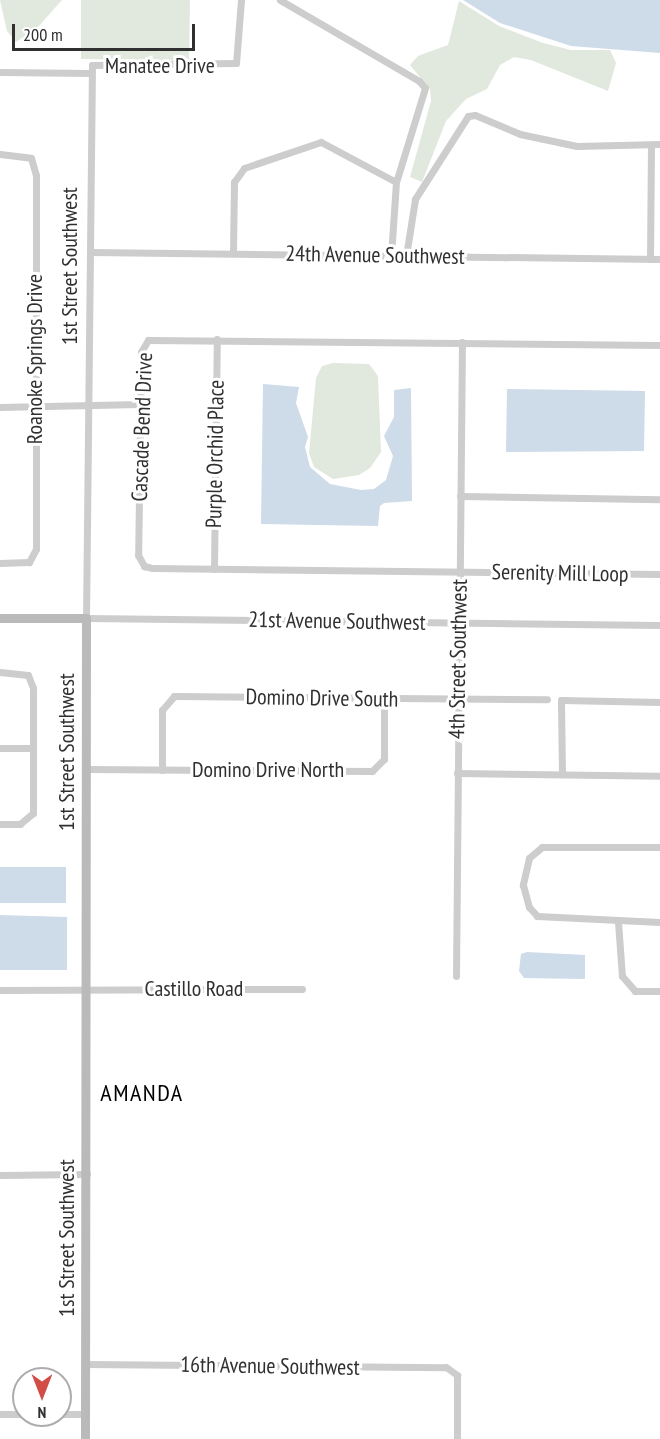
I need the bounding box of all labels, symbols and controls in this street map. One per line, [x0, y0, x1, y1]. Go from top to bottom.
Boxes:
scale bar [15, 12, 198, 50]
text: 200 m [23, 23, 63, 46]
street label: Manatee Drive [105, 53, 215, 79]
street label: 1st Street Southwest [57, 187, 83, 345]
street label: 24th Avenue Southwest [285, 240, 465, 270]
street label: Roanoke Springs Drive [22, 274, 48, 444]
street label: Cascade Bend Drive [126, 352, 158, 502]
street label: Purple Orchid Place [201, 380, 229, 528]
street label: Serenity Mill Loop [491, 559, 629, 587]
street label: 4th Street Southwest [443, 579, 473, 739]
street label: 21st Avenue Southwest [248, 606, 426, 636]
street label: 1st Street Southwest [54, 673, 80, 831]
street label: Domino Drive South [245, 683, 399, 713]
street label: Domino Drive North [192, 757, 344, 783]
street label: Castillo Road [145, 976, 243, 1002]
district label: AMANDA [100, 1079, 184, 1107]
street label: 1st Street Southwest [54, 1159, 80, 1317]
street label: 16th Avenue Southwest [180, 1351, 360, 1381]
north arrow [12, 1367, 72, 1427]
text: N [38, 1403, 46, 1423]

